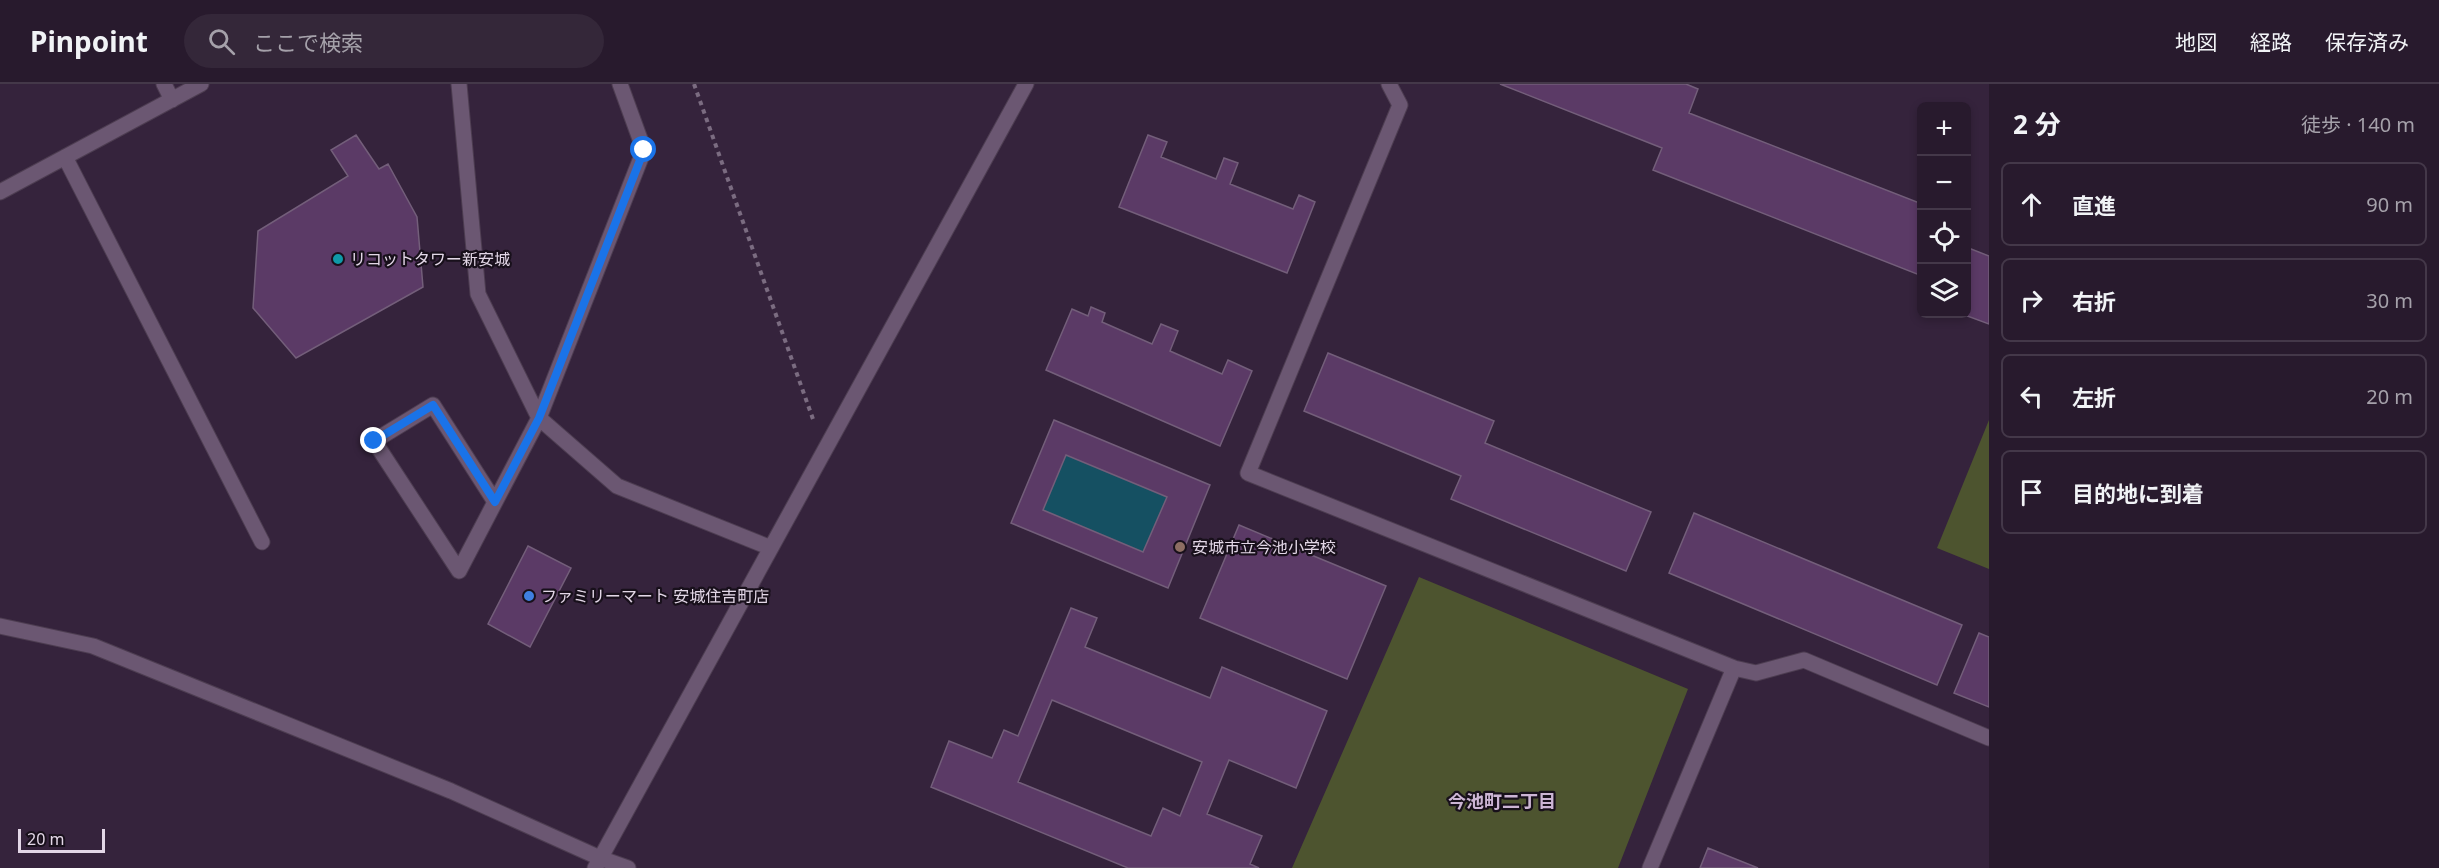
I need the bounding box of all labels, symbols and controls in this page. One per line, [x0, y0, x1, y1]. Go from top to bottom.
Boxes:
search box [184, 14, 604, 68]
text: Pinpoint [30, 22, 148, 60]
icon: search [205, 25, 238, 58]
text: ここで検索 [253, 27, 363, 57]
text: 地図 [2175, 28, 2217, 56]
text: 経路 [2250, 28, 2292, 56]
text: 保存済み [2325, 28, 2409, 56]
map controls [1917, 102, 1971, 318]
button: + [1917, 102, 1971, 156]
text: 2 分 [2013, 106, 2061, 142]
text: 徒歩 · 140 m [2301, 111, 2415, 138]
route start [630, 136, 656, 162]
button: − [1917, 156, 1971, 210]
icon: ahead [2015, 188, 2048, 221]
text: 直進 [2072, 190, 2116, 220]
text: 90 m [2366, 191, 2413, 218]
button: locate [1917, 210, 1971, 264]
place label: リコットタワー新安城 [350, 248, 510, 270]
marker: リコットタワー新安城 [331, 252, 345, 266]
button: layers [1917, 264, 1971, 318]
icon: right [2015, 284, 2048, 317]
text: 右折 [2072, 286, 2116, 316]
text: 30 m [2366, 287, 2413, 314]
icon: left [2015, 380, 2048, 413]
text: 左折 [2072, 382, 2116, 412]
text: 20 m [2366, 383, 2413, 410]
route end [360, 427, 386, 453]
icon: arrive [2015, 476, 2048, 509]
text: 目的地に到着 [2072, 478, 2204, 508]
place label: 安城市立今池小学校 [1192, 536, 1336, 558]
marker: 安城市立今池小学校 [1173, 540, 1187, 554]
place label: ファミリーマート 安城住吉町店 [541, 585, 769, 607]
marker: ファミリーマート 安城住吉町店 [522, 589, 536, 603]
district label: 今池町二丁目 [1448, 789, 1556, 813]
scale bar [18, 826, 105, 854]
text: 20 m [27, 828, 64, 850]

